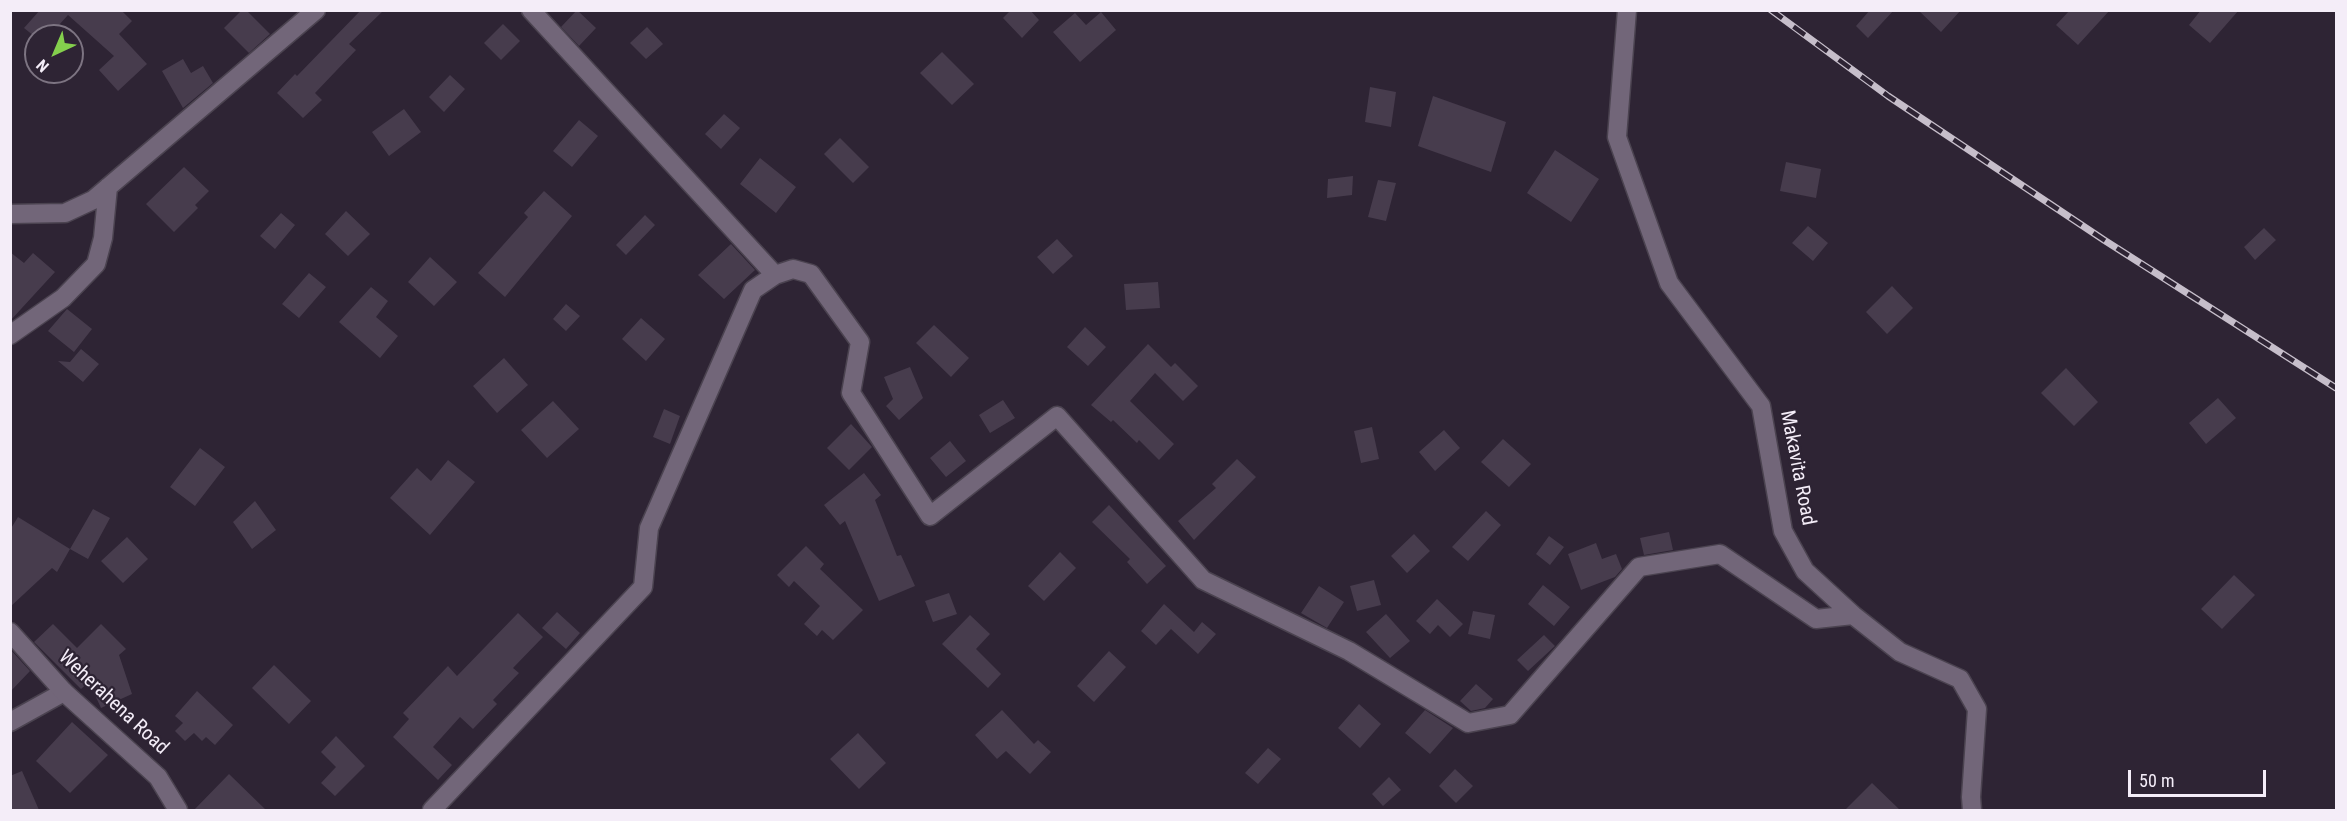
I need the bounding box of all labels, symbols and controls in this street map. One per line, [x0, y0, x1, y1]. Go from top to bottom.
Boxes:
north arrow [24, 24, 84, 84]
text: N [32, 56, 53, 76]
street label: Makavita Road [1774, 409, 1820, 527]
street label: Weherahena Road [53, 646, 173, 760]
scale bar [2131, 758, 2269, 796]
text: 50 m [2139, 770, 2174, 791]

